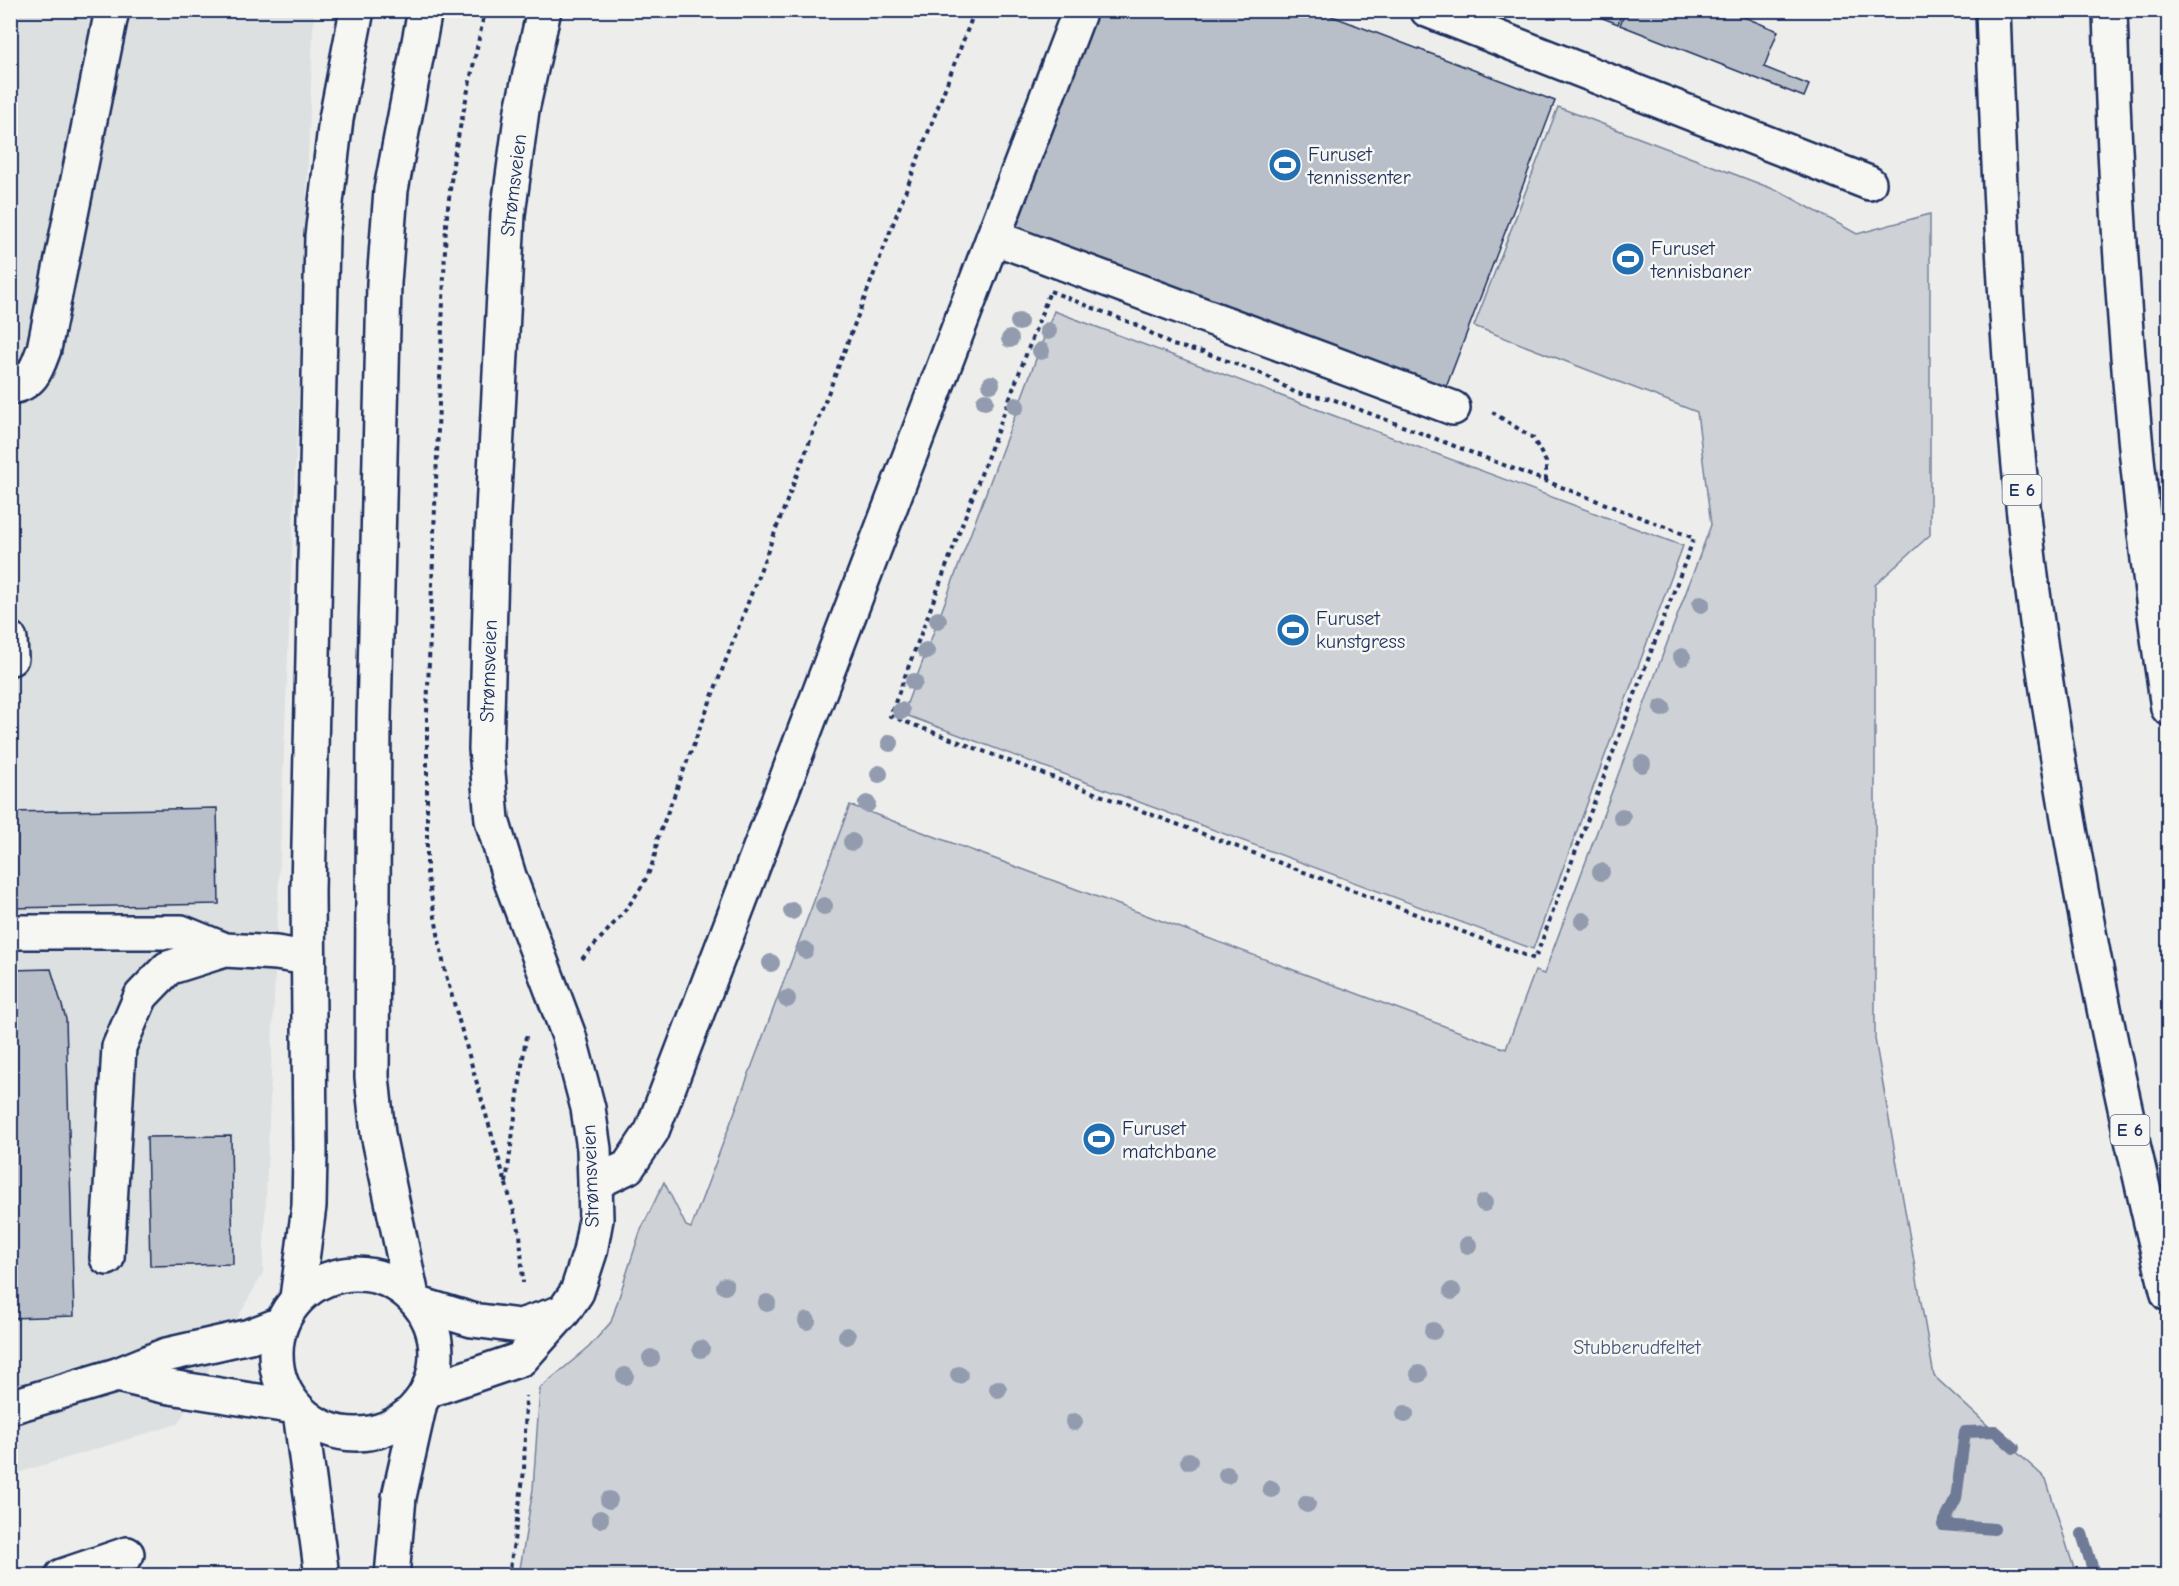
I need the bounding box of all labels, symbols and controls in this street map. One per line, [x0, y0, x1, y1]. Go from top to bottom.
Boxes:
street label: Strømsveien [496, 132, 531, 238]
place label: Furuset tennissenter [1307, 143, 1411, 189]
sports icon: Furuset tennissenter [1267, 147, 1303, 183]
place label: Furuset tennisbaner [1650, 237, 1751, 283]
sports icon: Furuset tennisbaner [1610, 241, 1646, 277]
road number: E 6 [2002, 475, 2042, 505]
place label: Furuset kunstgress [1316, 607, 1405, 653]
sports icon: Furuset kunstgress [1275, 612, 1311, 648]
street label: Strømsveien [475, 619, 502, 723]
road number: E 6 [2110, 1115, 2150, 1145]
place label: Furuset matchbane [1122, 1117, 1216, 1163]
sports icon: Furuset matchbane [1081, 1121, 1117, 1157]
street label: Strømsveien [577, 1124, 604, 1228]
park label: Stubberudfeltet [1573, 1336, 1702, 1359]

